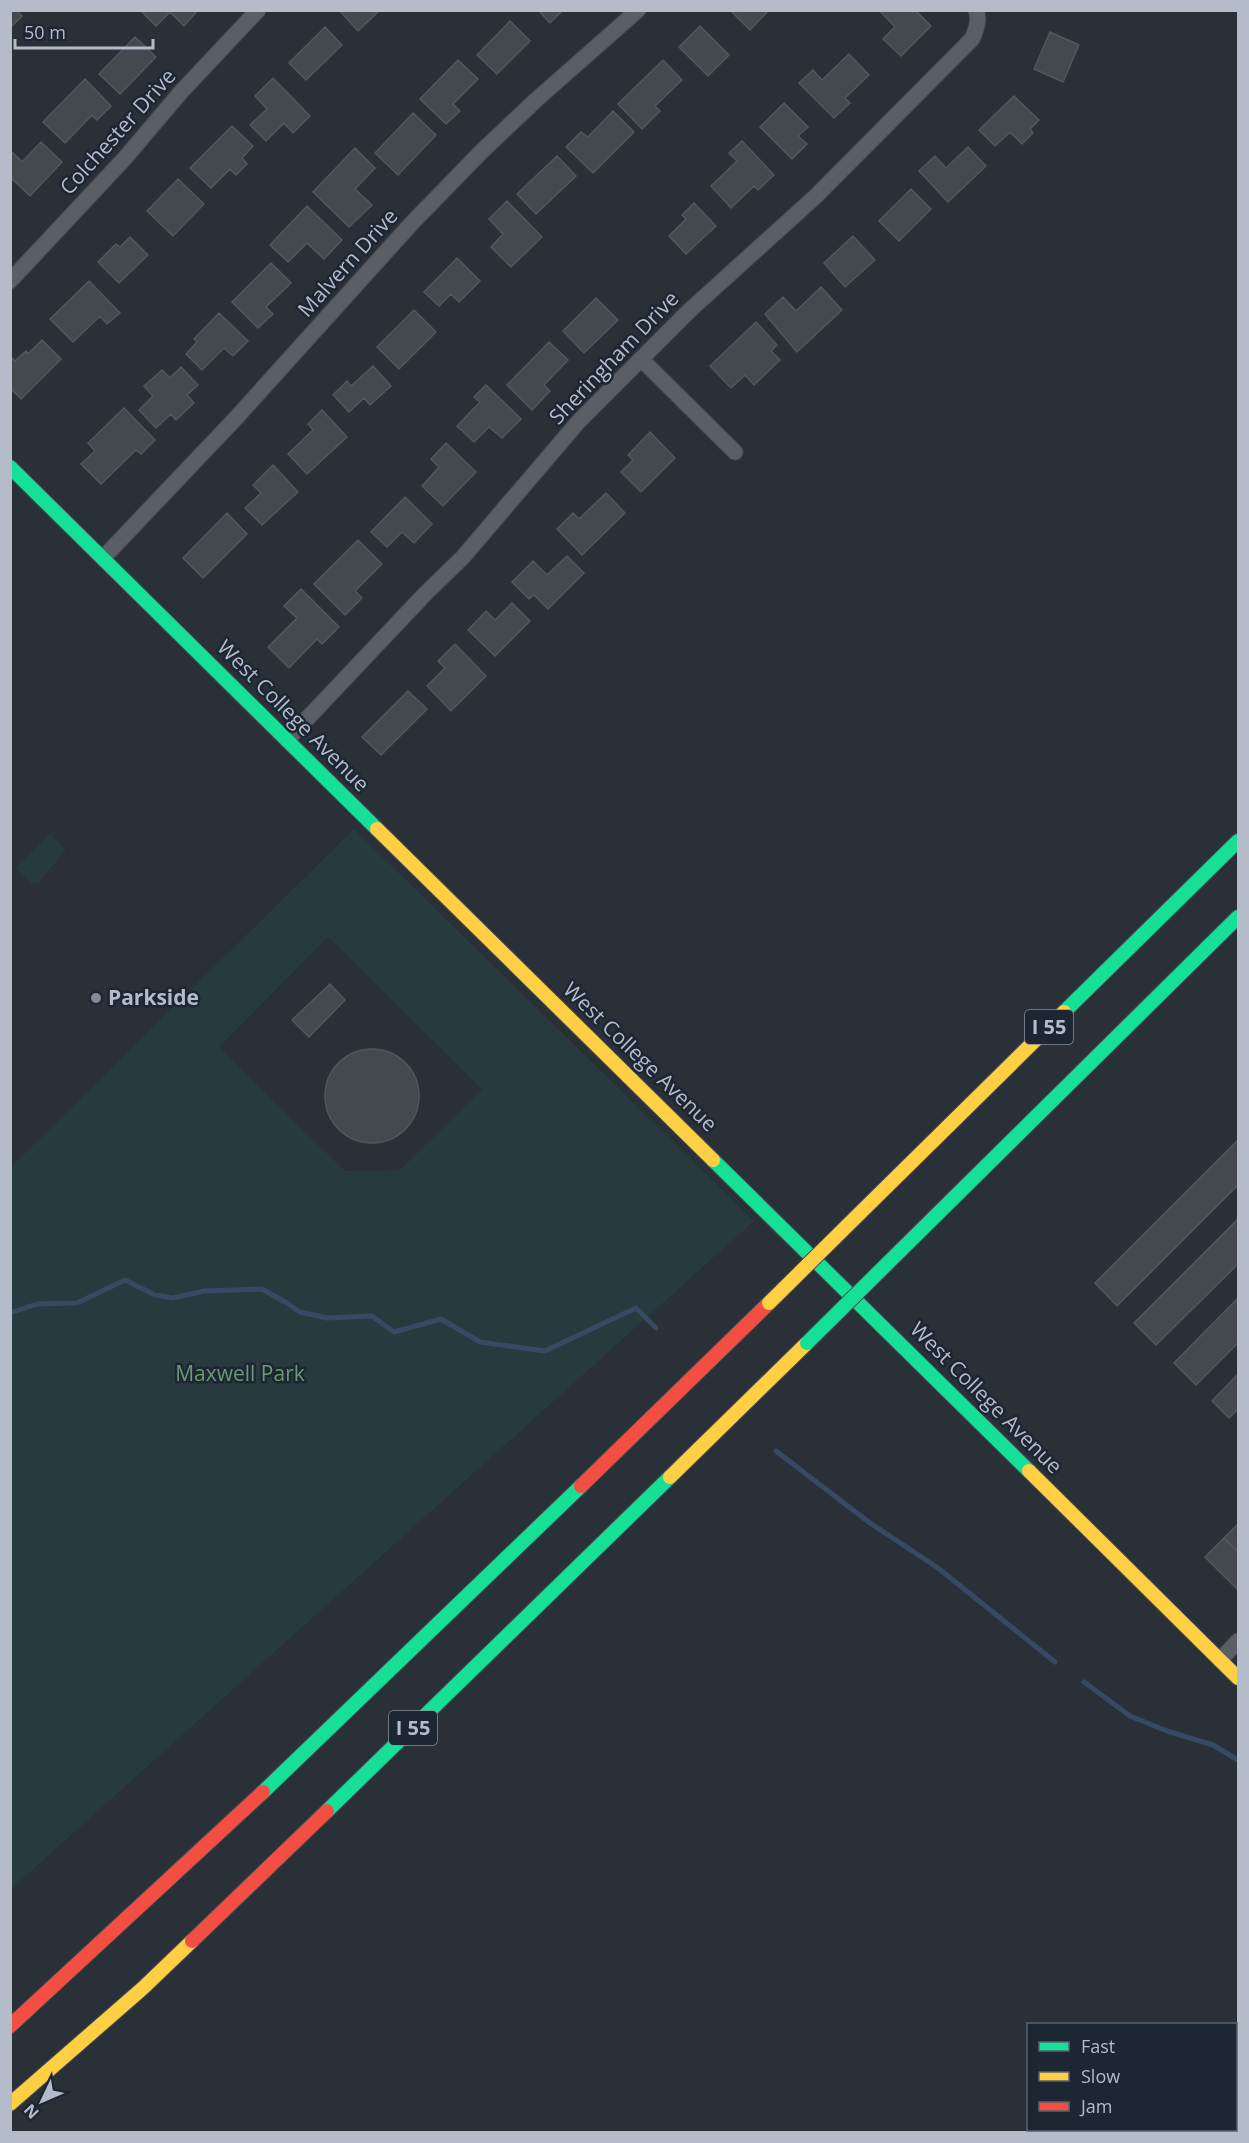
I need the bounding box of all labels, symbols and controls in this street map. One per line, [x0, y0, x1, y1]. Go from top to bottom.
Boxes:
scale bar [15, 12, 153, 50]
text: 50 m [24, 20, 66, 44]
street label: Colchester Drive [53, 62, 181, 200]
street label: Malvern Drive [291, 202, 403, 322]
street label: Sheringham Drive [542, 285, 684, 430]
street label: West College Avenue [212, 633, 376, 797]
street label: West College Avenue [558, 975, 724, 1137]
place label: Parkside [108, 983, 199, 1011]
marker: Parkside [89, 991, 103, 1005]
road number: I 55 [1025, 1010, 1073, 1044]
street label: West College Avenue [905, 1315, 1069, 1479]
park label: Maxwell Park [175, 1359, 305, 1387]
road number: I 55 [389, 1711, 437, 1745]
legend [1027, 2023, 1237, 2131]
text: Fast [1081, 2034, 1115, 2058]
text: Slow [1081, 2064, 1120, 2088]
north arrow [12, 2071, 72, 2131]
text: Jam [1079, 2094, 1113, 2118]
text: N [19, 2099, 44, 2124]

